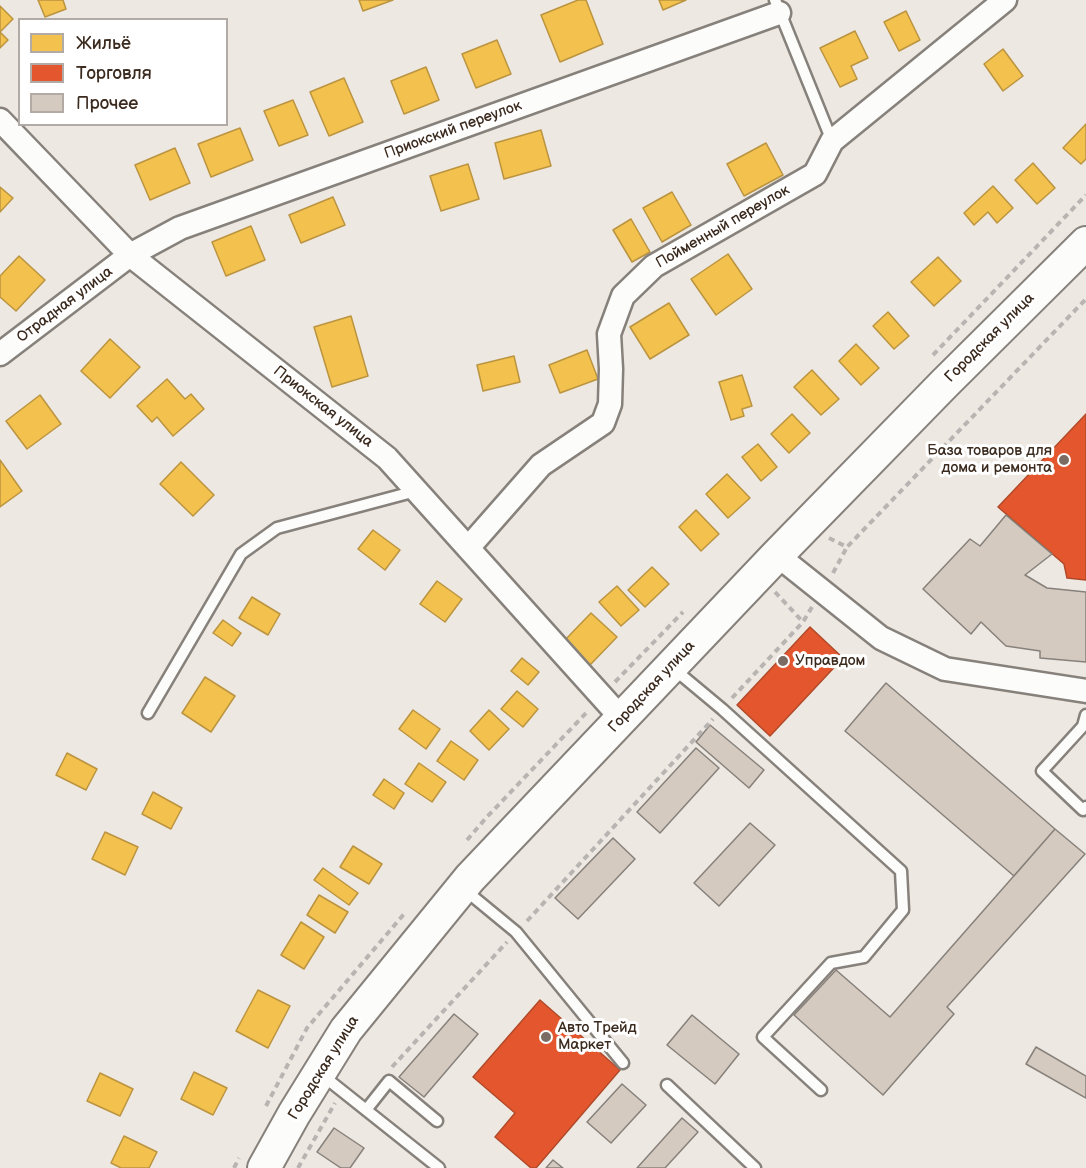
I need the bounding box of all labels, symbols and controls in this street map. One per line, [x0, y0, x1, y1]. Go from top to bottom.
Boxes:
legend [18, 18, 228, 126]
text: Жильё [76, 33, 131, 54]
text: Торговля [76, 63, 152, 84]
text: Прочее [76, 93, 138, 114]
street label: Приокский переулок [382, 97, 524, 163]
street label: Пойменный переулок [653, 181, 793, 273]
street label: Отрадная улица [13, 263, 117, 347]
street label: Городская улица [942, 290, 1038, 386]
street label: Приокская улица [270, 363, 376, 451]
place label: База товаров для дома и ремонта [927, 442, 1052, 477]
marker: База товаров для дома и ремонта [1057, 453, 1071, 467]
street label: Городская улица [605, 637, 699, 737]
place label: Управдом [795, 652, 865, 670]
marker: Управдом [776, 654, 790, 668]
street label: Городская улица [285, 1013, 363, 1123]
place label: Авто Трейд Маркет [558, 1019, 637, 1054]
marker: Авто Трейд Маркет [539, 1030, 553, 1044]

